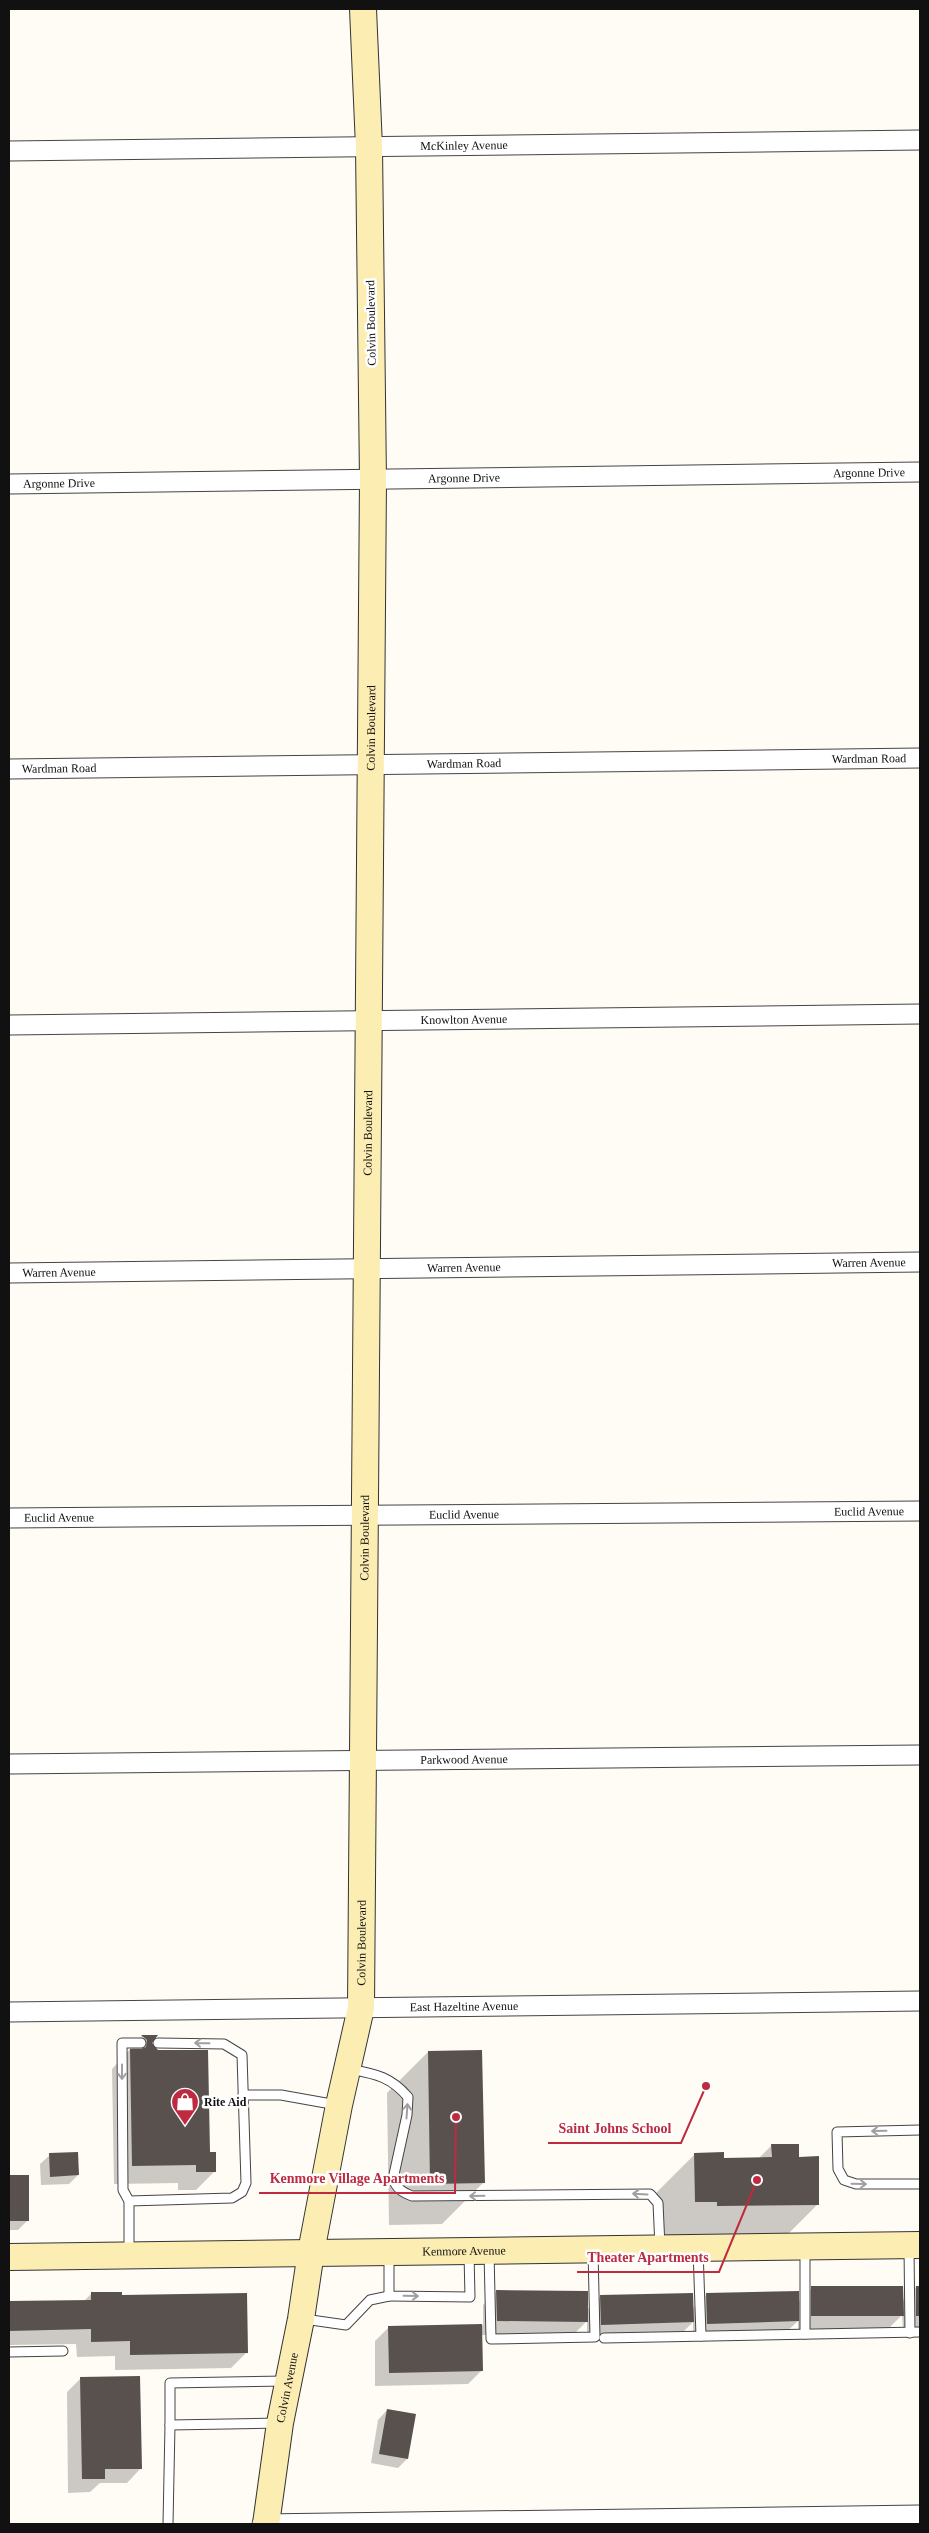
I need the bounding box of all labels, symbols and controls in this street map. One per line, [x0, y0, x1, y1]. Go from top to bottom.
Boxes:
street label: McKinley Avenue [420, 138, 508, 153]
street label: Colvin Boulevard [363, 280, 379, 366]
street label: Argonne Drive [833, 465, 905, 480]
street label: Argonne Drive [428, 471, 500, 485]
street label: Argonne Drive [23, 476, 95, 491]
street label: Colvin Boulevard [364, 685, 378, 771]
street label: Wardman Road [831, 751, 906, 766]
street label: Wardman Road [427, 756, 501, 771]
street label: Wardman Road [22, 761, 96, 776]
street label: Knowlton Avenue [420, 1012, 507, 1027]
street label: Colvin Boulevard [361, 1090, 375, 1176]
street label: Warren Avenue [832, 1255, 906, 1270]
street label: Warren Avenue [427, 1260, 501, 1275]
street label: Warren Avenue [22, 1265, 96, 1280]
street label: Colvin Boulevard [357, 1495, 372, 1581]
street label: Euclid Avenue [834, 1504, 904, 1519]
street label: Euclid Avenue [429, 1507, 499, 1522]
street label: Euclid Avenue [24, 1510, 94, 1525]
street label: Parkwood Avenue [420, 1752, 508, 1767]
street label: Colvin Boulevard [354, 1900, 369, 1986]
street label: East Hazeltine Avenue [410, 1999, 518, 2014]
one-way arrow [194, 2038, 210, 2047]
one-way arrow [117, 2064, 127, 2080]
shop icon: Rite Aid [170, 2087, 200, 2126]
place label: Rite Aid [204, 2095, 247, 2109]
one-way arrow [402, 2103, 411, 2119]
callout: Saint Johns School [548, 2114, 681, 2143]
text: Saint Johns School [559, 2121, 672, 2136]
one-way arrow [871, 2126, 888, 2136]
callout: Kenmore Village Apartments [259, 2164, 455, 2193]
text: Kenmore Village Apartments [270, 2171, 445, 2186]
one-way arrow [850, 2179, 867, 2189]
one-way arrow [632, 2189, 648, 2198]
one-way arrow [470, 2191, 486, 2200]
street label: Kenmore Avenue [422, 2243, 506, 2259]
callout: Theater Apartments [577, 2243, 719, 2272]
text: Theater Apartments [587, 2250, 709, 2265]
one-way arrow [402, 2291, 418, 2301]
street label: Colvin Avenue [273, 2351, 301, 2424]

